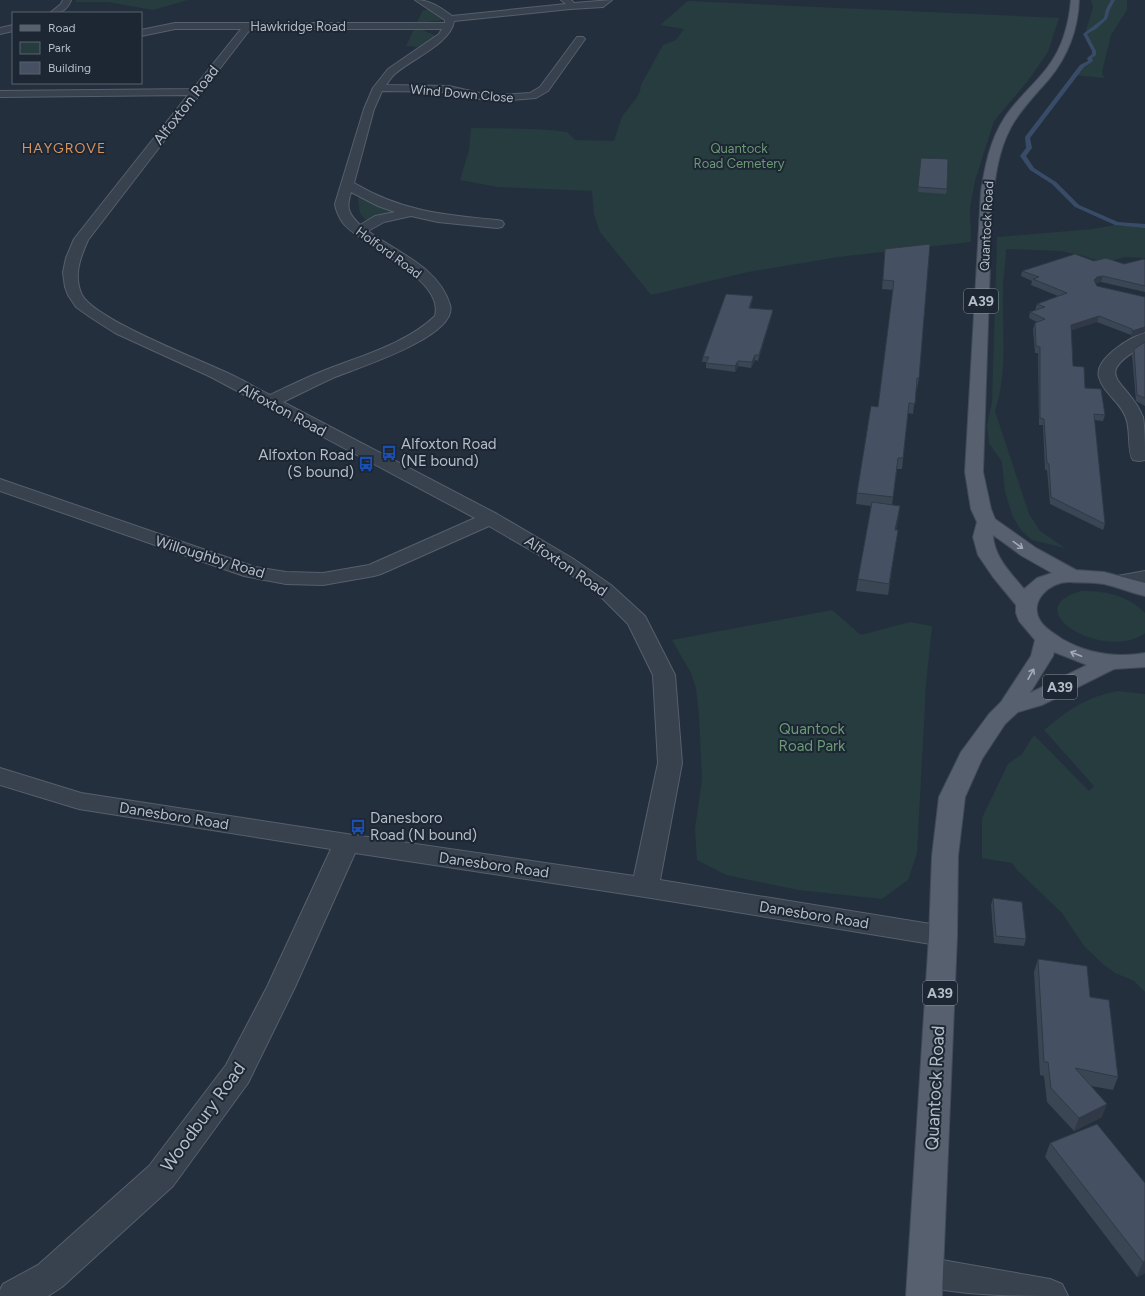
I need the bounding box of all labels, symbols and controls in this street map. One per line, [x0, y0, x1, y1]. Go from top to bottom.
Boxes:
legend [12, 12, 142, 84]
street label: Hawkridge Road [250, 19, 346, 34]
text: Road [48, 21, 76, 35]
text: Park [48, 41, 71, 55]
text: Building [48, 61, 91, 75]
street label: Alfoxton Road [149, 62, 223, 148]
street label: Wind Down Close [410, 82, 514, 105]
district label: HAYGROVE [22, 140, 106, 157]
park label: Quantock Road Cemetery [694, 141, 785, 171]
street label: Quantock Road [977, 181, 996, 271]
street label: Holford Road [353, 224, 425, 281]
road number: A39 [964, 289, 998, 313]
street label: Alfoxton Road [237, 380, 329, 440]
place label: Alfoxton Road (NE bound) [401, 435, 497, 470]
bus stop icon: Alfoxton Road (NE bound) [380, 444, 398, 462]
place label: Alfoxton Road (S bound) [258, 446, 354, 481]
bus stop icon: Alfoxton Road (S bound) [357, 455, 375, 473]
street label: Willoughby Road [153, 532, 267, 582]
street label: Alfoxton Road [521, 532, 611, 600]
one-way arrow [1013, 541, 1024, 549]
one-way arrow [1070, 650, 1082, 658]
one-way arrow [1027, 668, 1035, 680]
road number: A39 [1043, 675, 1077, 699]
park label: Quantock Road Park [779, 720, 846, 755]
street label: Danesboro Road [118, 798, 230, 834]
place label: Danesboro Road (N bound) [370, 809, 477, 844]
bus stop icon: Danesboro Road (N bound) [349, 818, 367, 836]
street label: Danesboro Road [438, 848, 550, 882]
street label: Danesboro Road [758, 897, 870, 933]
road number: A39 [923, 981, 957, 1005]
street label: Quantock Road [921, 1025, 949, 1151]
street label: Woodbury Road [156, 1058, 250, 1176]

